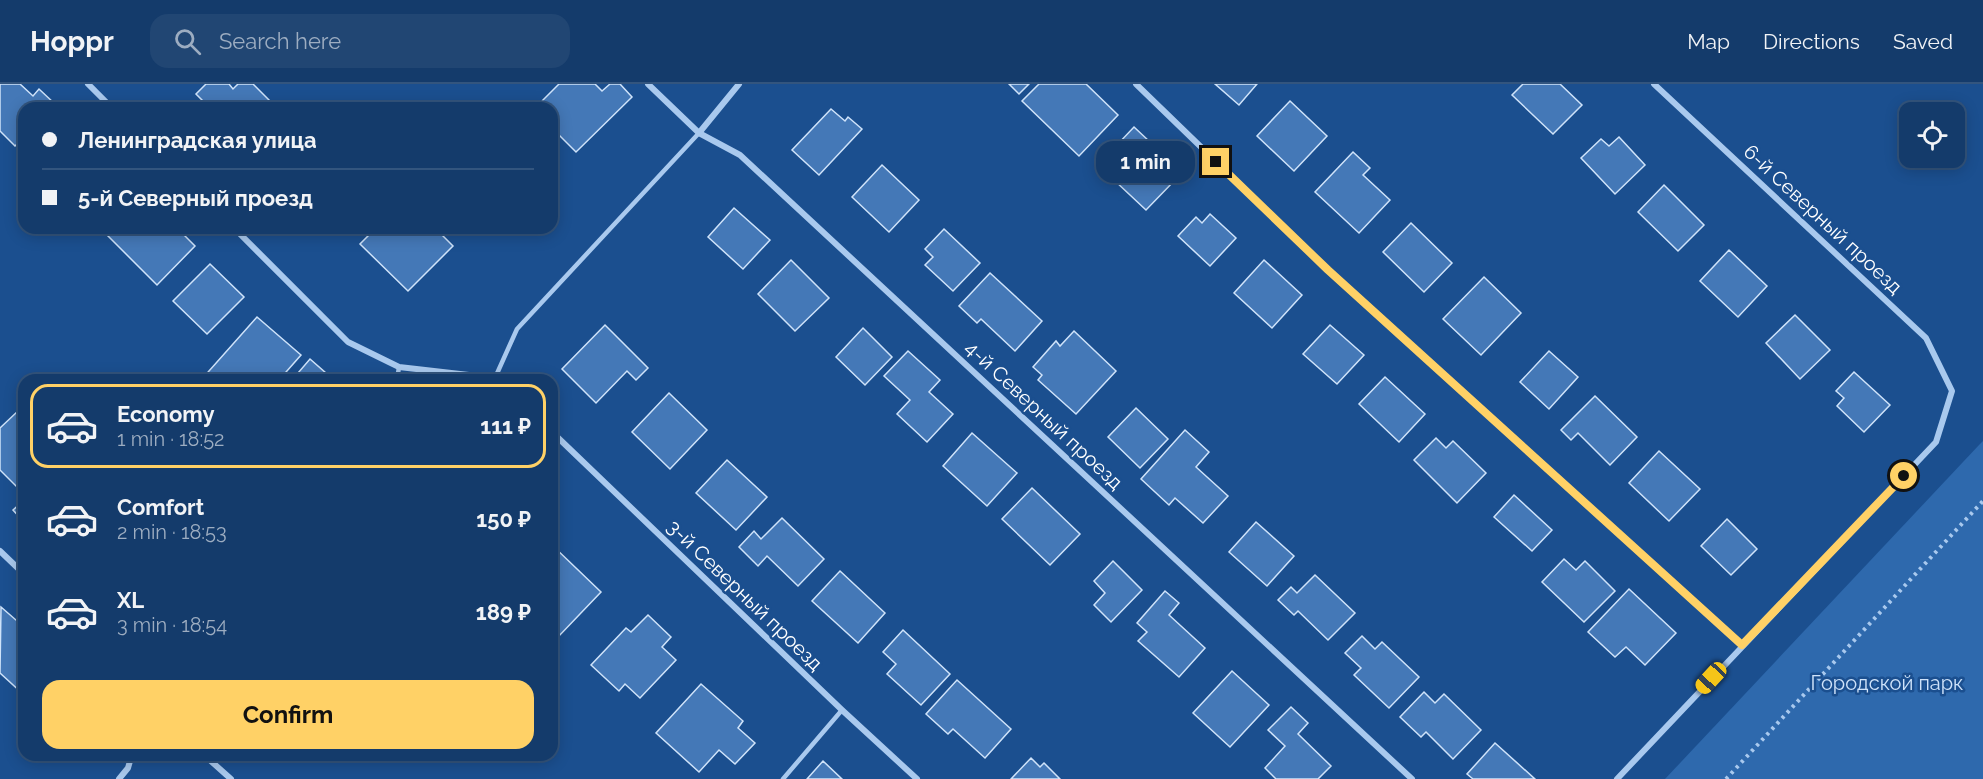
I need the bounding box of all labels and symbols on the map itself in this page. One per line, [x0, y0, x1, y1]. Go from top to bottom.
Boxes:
street label: 6-й Северный проезд [1739, 139, 1908, 299]
callout: 1 min [1096, 141, 1195, 183]
route end [1202, 148, 1229, 175]
street label: 4-й Северный проезд [960, 336, 1128, 495]
route start [1890, 462, 1917, 489]
street label: 3-й Северный проезд [662, 515, 828, 676]
car [1692, 659, 1730, 697]
park label: Городской парк [1811, 671, 1963, 695]

